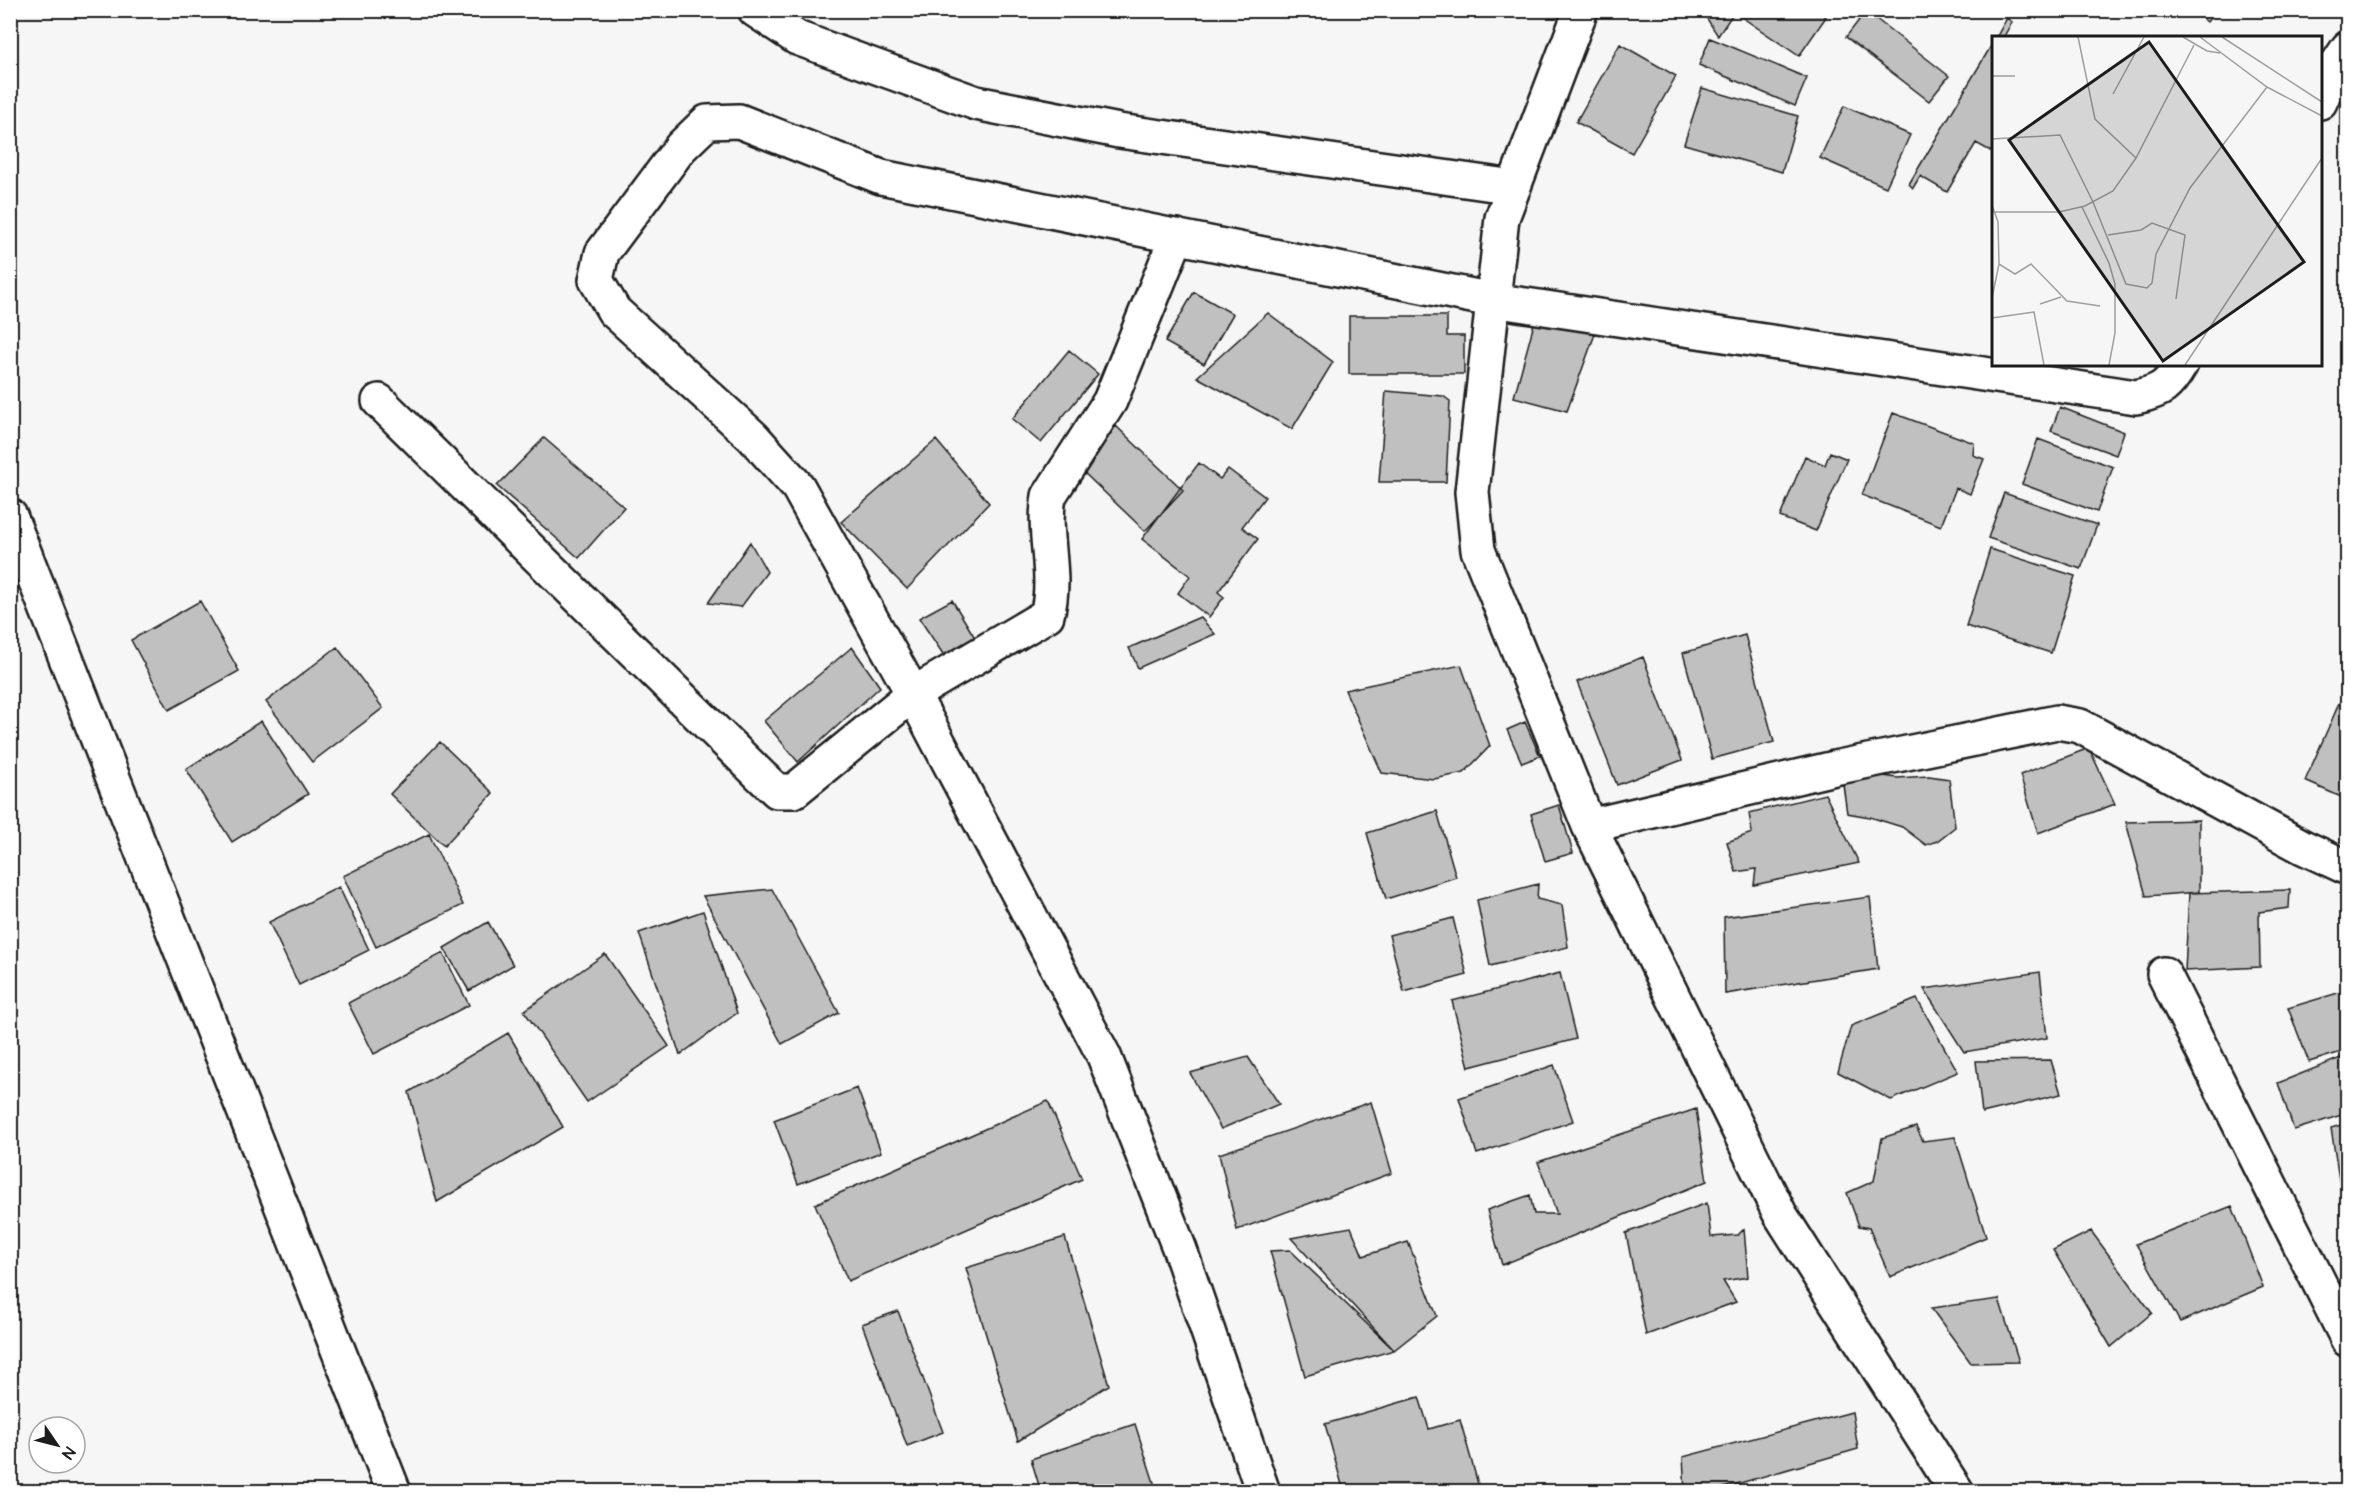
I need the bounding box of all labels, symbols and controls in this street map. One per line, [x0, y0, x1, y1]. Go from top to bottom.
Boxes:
inset map [1992, 36, 2322, 366]
north arrow [27, 1415, 87, 1475]
text: N [57, 1443, 80, 1463]

